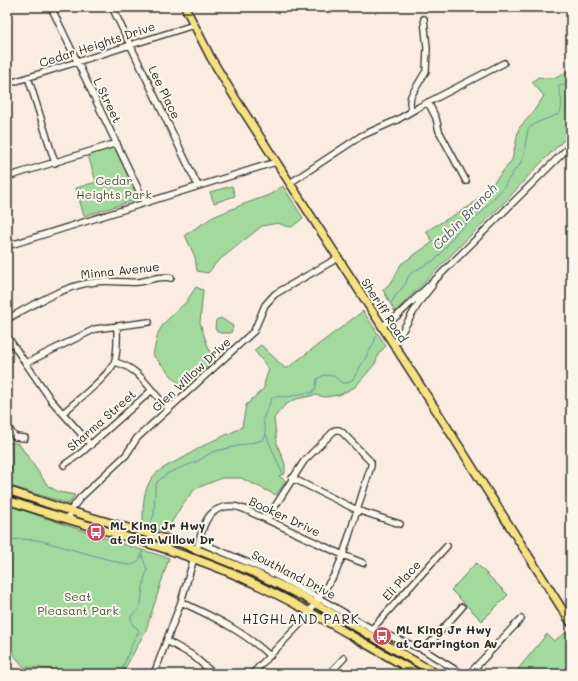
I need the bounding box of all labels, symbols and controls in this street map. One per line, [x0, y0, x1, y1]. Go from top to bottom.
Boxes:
street label: Cedar Heights Drive [37, 18, 157, 70]
street label: Lee Place [145, 63, 185, 121]
street label: L Street [90, 75, 126, 125]
park label: Cedar Heights Park [76, 172, 152, 202]
water label: Cabin Branch [428, 179, 500, 253]
street label: Minna Avenue [80, 258, 160, 282]
street label: Sheriff Road [358, 275, 412, 346]
street label: Glen Willow Drive [148, 333, 234, 415]
street label: Sharma Street [63, 386, 139, 454]
street label: Booker Drive [247, 492, 323, 540]
place label: ML King Jr Hwy at Glen Willow Dr [110, 517, 214, 547]
bus stop icon: ML King Jr Hwy at Glen Willow Dr [85, 521, 107, 543]
street label: Southland Drive [249, 546, 339, 602]
street label: Eli Place [378, 556, 424, 604]
park label: Seat Pleasant Park [37, 588, 119, 618]
district label: HIGHLAND PARK [242, 610, 360, 627]
place label: ML King Jr Hwy at Carrington Av [396, 621, 498, 651]
bus stop icon: ML King Jr Hwy at Carrington Av [371, 625, 393, 647]

